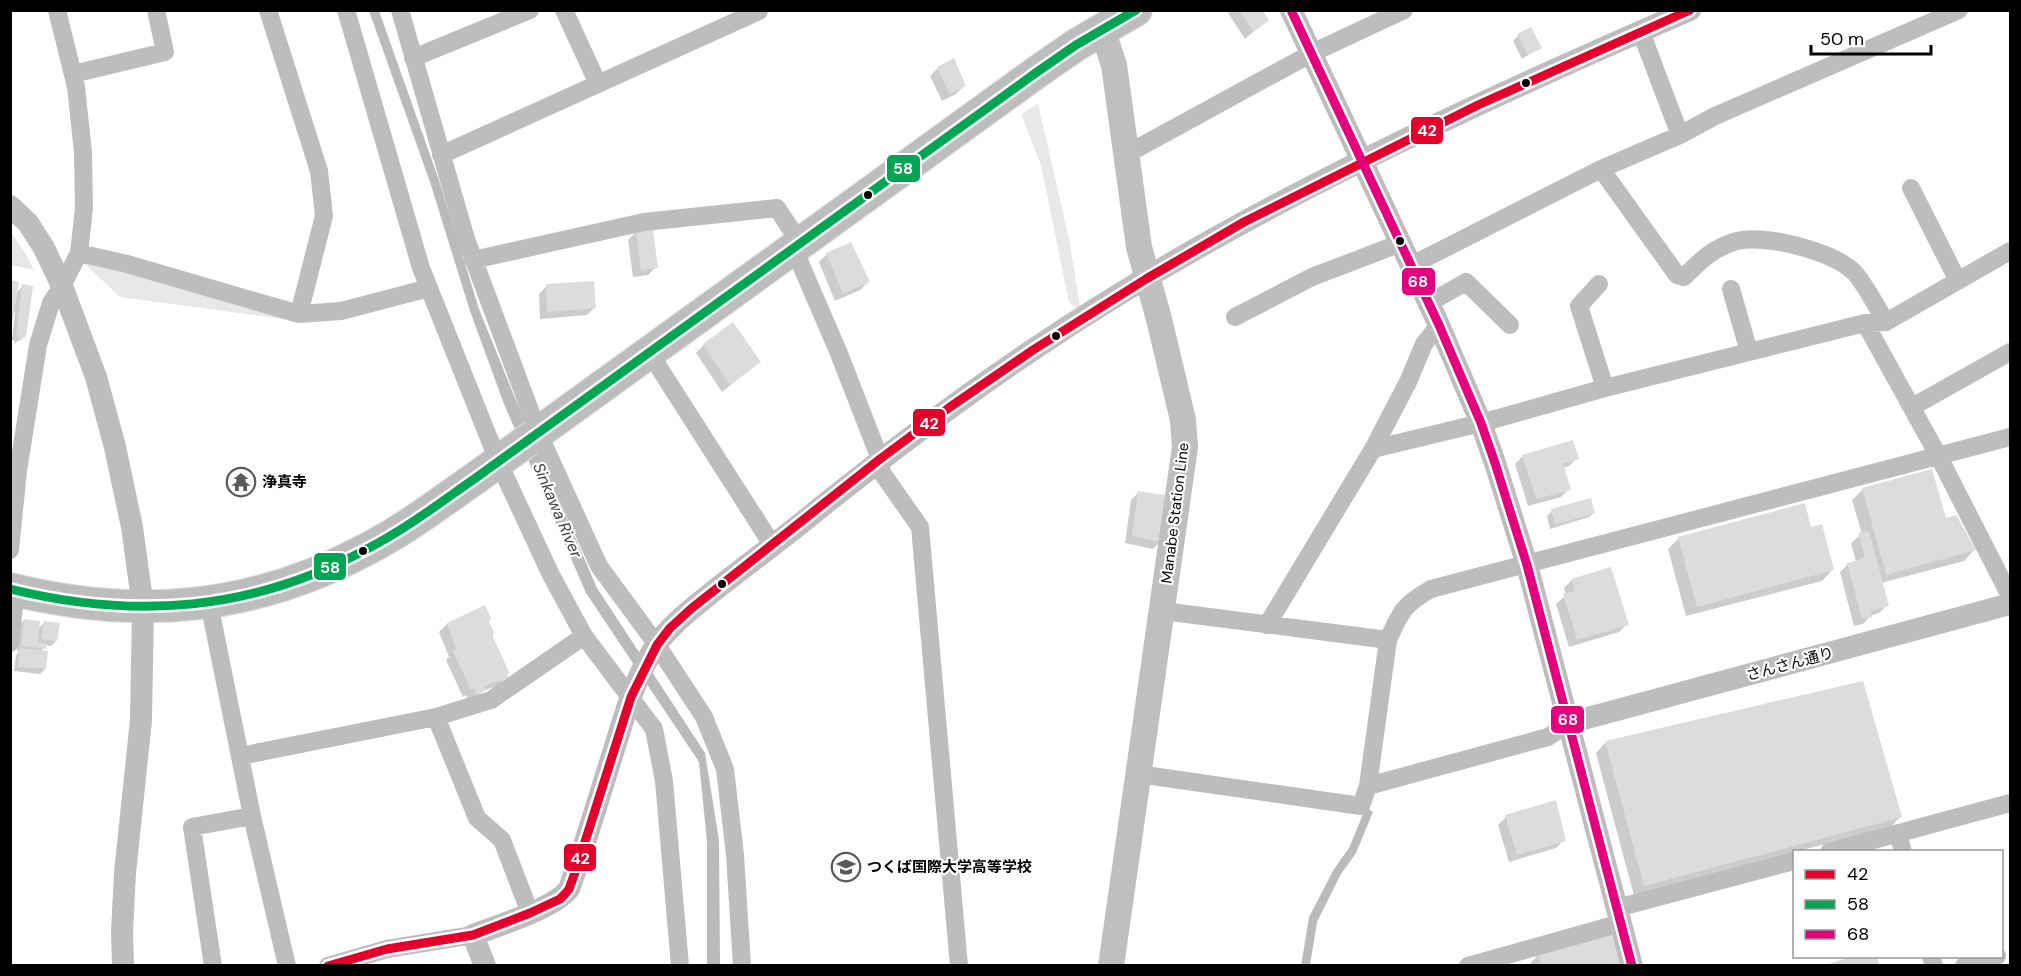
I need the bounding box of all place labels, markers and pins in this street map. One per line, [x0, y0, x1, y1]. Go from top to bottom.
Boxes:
unlabelled marker [1520, 77, 1532, 89]
unlabelled marker [862, 189, 874, 201]
unlabelled marker [1394, 235, 1406, 247]
unlabelled marker [1050, 330, 1062, 342]
temple icon: 浄真寺 [225, 466, 257, 498]
place label: 浄真寺 [262, 472, 307, 492]
unlabelled marker [357, 545, 369, 557]
unlabelled marker [716, 578, 728, 590]
school or university icon: つくば国際大学高等学校 [830, 851, 862, 883]
place label: つくば国際大学高等学校 [867, 857, 1032, 877]

